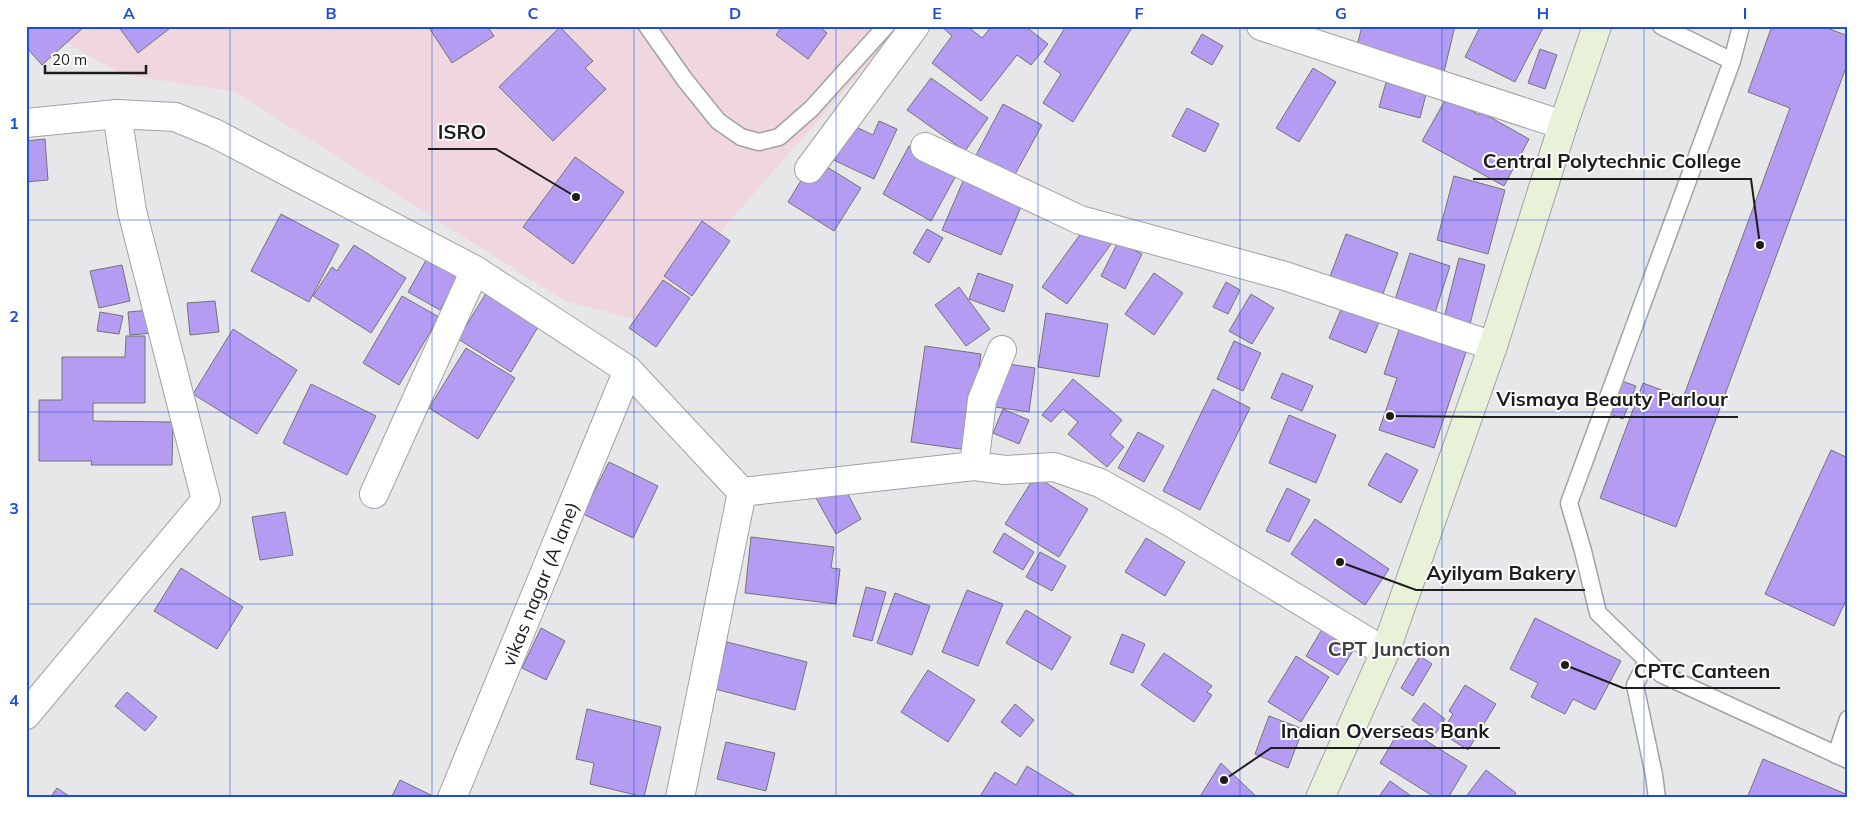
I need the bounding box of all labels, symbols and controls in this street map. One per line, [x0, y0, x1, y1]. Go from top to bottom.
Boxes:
text: A [123, 3, 135, 23]
text: B [325, 3, 337, 23]
text: C [528, 3, 539, 23]
text: D [729, 3, 741, 23]
text: E [932, 3, 942, 23]
text: F [1134, 3, 1144, 23]
text: G [1335, 3, 1347, 23]
text: H [1537, 3, 1549, 23]
text: I [1743, 3, 1747, 23]
scale bar [45, 42, 146, 74]
text: 20 m [52, 50, 87, 69]
text: 1 [9, 113, 19, 133]
callout: ISRO [428, 114, 496, 149]
text: ISRO [438, 119, 486, 144]
callout: Central Polytechnic College [1473, 144, 1751, 179]
text: Central Polytechnic College [1483, 148, 1741, 173]
text: 2 [9, 306, 19, 326]
callout: Vismaya Beauty Parlour [1486, 382, 1738, 417]
text: Vismaya Beauty Parlour [1495, 386, 1728, 411]
text: 3 [9, 498, 19, 518]
street label: vikas nagar (A lane) [496, 498, 584, 670]
callout: Ayilyam Bakery [1416, 555, 1585, 590]
text: Ayilyam Bakery [1426, 560, 1576, 585]
district label: CPT Junction [1328, 636, 1450, 661]
callout: CPTC Canteen [1623, 653, 1780, 688]
text: CPTC Canteen [1634, 658, 1770, 683]
text: 4 [9, 690, 19, 710]
callout: Indian Overseas Bank [1271, 713, 1500, 748]
text: Indian Overseas Bank [1281, 718, 1490, 743]

